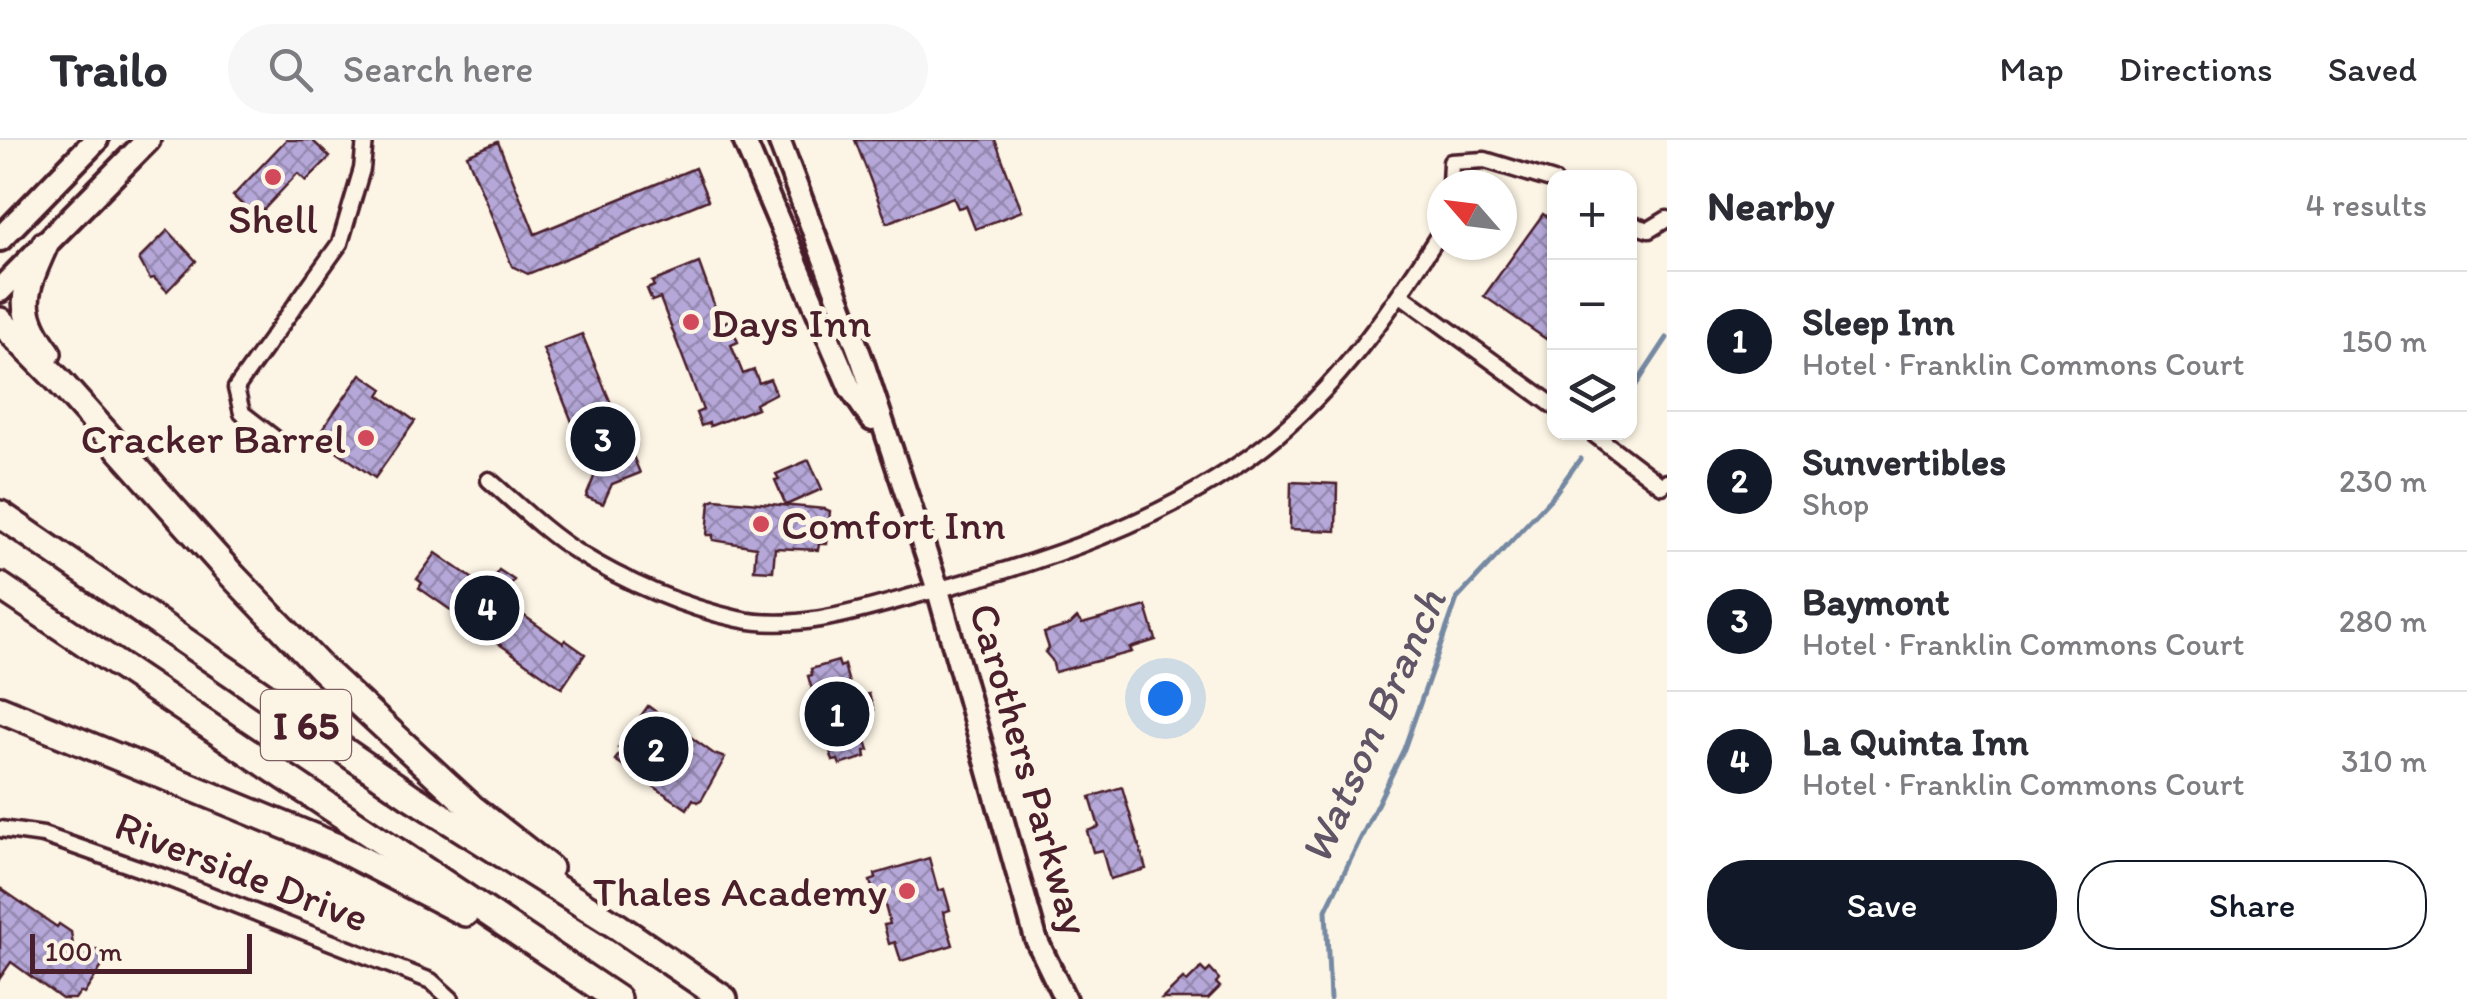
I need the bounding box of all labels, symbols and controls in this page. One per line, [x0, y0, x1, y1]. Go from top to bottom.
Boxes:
search box [228, 24, 928, 114]
text: Trailo [50, 40, 168, 98]
icon: search [263, 42, 318, 97]
text: Search here [343, 46, 533, 92]
text: Map [2000, 48, 2064, 90]
text: Directions [2119, 48, 2273, 90]
text: Saved [2328, 48, 2417, 90]
marker: Shell [262, 166, 284, 188]
north arrow [1427, 170, 1517, 260]
map controls [1547, 170, 1637, 440]
button: + [1547, 170, 1637, 260]
text: Nearby [1707, 180, 1834, 231]
text: 4 results [2306, 186, 2427, 224]
place label: Shell [228, 193, 318, 244]
button: − [1547, 260, 1637, 350]
place label: Days Inn [711, 297, 871, 348]
text: Sleep Inn [1802, 299, 1955, 345]
marker: Days Inn [680, 311, 702, 333]
text: 1 [1732, 322, 1747, 360]
text: 150 m [2342, 322, 2427, 360]
text: Hotel · Franklin Commons Court [1802, 345, 2244, 383]
button: layers [1547, 350, 1637, 440]
pin: 3 [570, 402, 636, 476]
place label: Cracker Barrel [81, 413, 346, 464]
marker: Cracker Barrel [355, 427, 377, 449]
text: Sunvertibles [1802, 439, 2006, 485]
text: 2 [1731, 462, 1748, 500]
text: 230 m [2339, 462, 2427, 500]
text: Shop [1802, 485, 1869, 523]
place label: Comfort Inn [781, 499, 1006, 550]
marker: Comfort Inn [750, 513, 772, 535]
pin: 4 [454, 570, 520, 646]
text: Baymont [1802, 579, 1950, 625]
water label: Watson Branch [1287, 580, 1457, 872]
street label: Carothers Parkway [958, 598, 1102, 941]
text: 3 [1731, 602, 1748, 640]
text: 280 m [2339, 602, 2427, 640]
text: Hotel · Franklin Commons Court [1802, 625, 2244, 663]
your location [1140, 673, 1191, 724]
pin: 1 [804, 676, 870, 752]
road number: I 65 [261, 690, 351, 760]
pin: 2 [624, 712, 688, 786]
text: La Quinta Inn [1802, 719, 2029, 765]
text: 4 [1730, 742, 1749, 780]
text: 310 m [2341, 742, 2427, 780]
text: Hotel · Franklin Commons Court [1802, 765, 2244, 803]
street label: Riverside Drive [108, 799, 376, 943]
button: Save [1707, 860, 2057, 950]
button: Share [2077, 860, 2427, 950]
place label: Thales Academy [593, 866, 887, 917]
marker: Thales Academy [896, 880, 918, 902]
scale bar [30, 929, 252, 974]
text: 100 m [45, 934, 122, 968]

